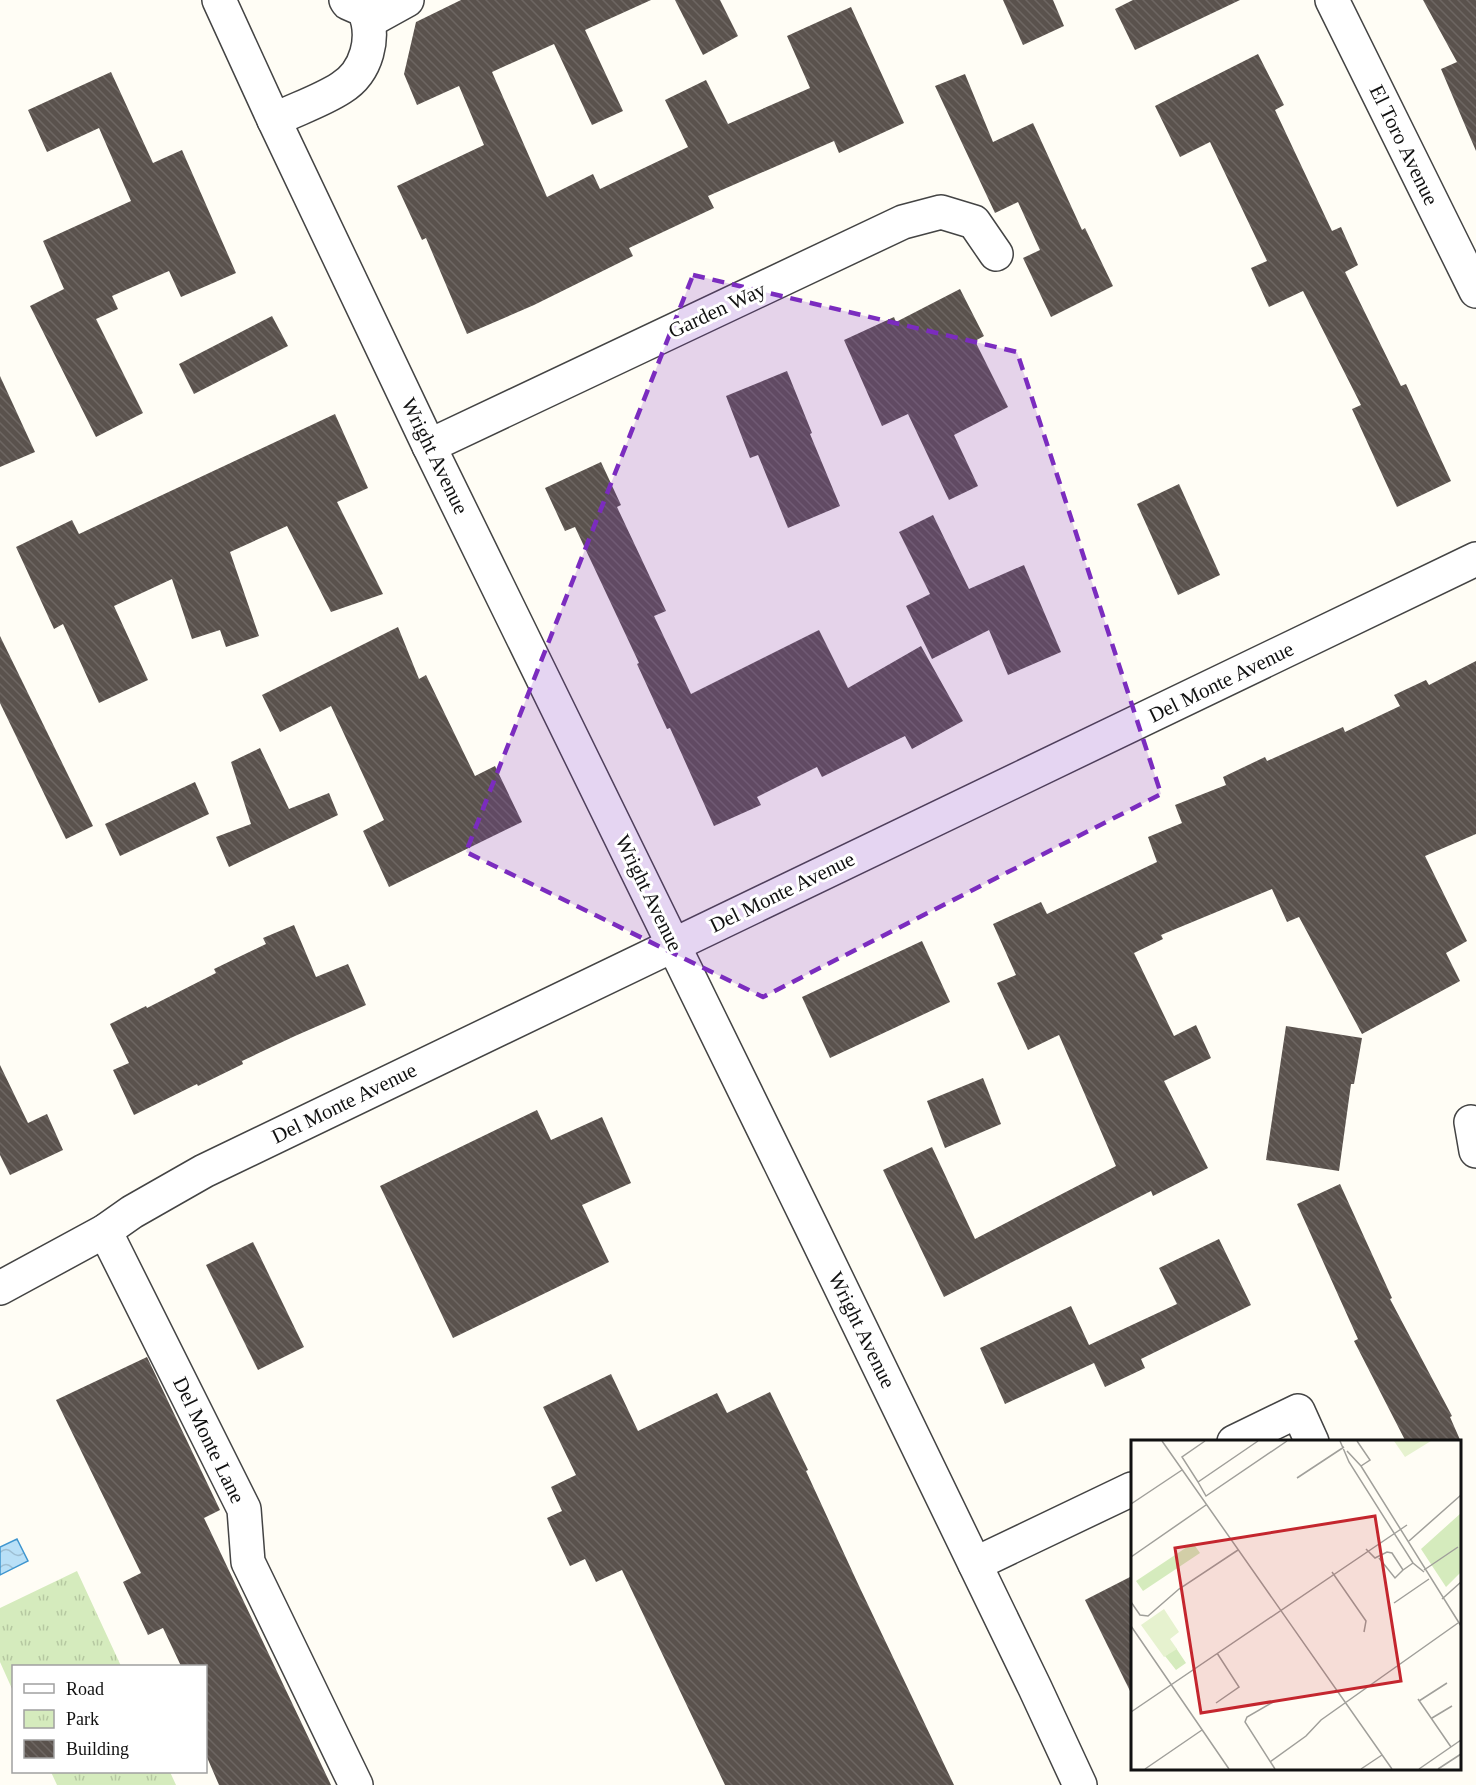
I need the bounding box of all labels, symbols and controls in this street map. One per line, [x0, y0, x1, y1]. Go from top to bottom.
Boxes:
street label: El Toro Avenue [1365, 81, 1443, 209]
street label: Garden Way [665, 277, 770, 343]
street label: Wright Avenue [396, 394, 474, 518]
street label: Del Monte Avenue [1145, 637, 1297, 727]
street label: Wright Avenue [610, 831, 688, 955]
street label: Del Monte Avenue [706, 847, 858, 937]
street label: Del Monte Avenue [268, 1058, 420, 1148]
street label: Wright Avenue [823, 1268, 901, 1392]
street label: Del Monte Lane [168, 1373, 250, 1507]
inset map [1131, 1440, 1461, 1770]
legend [12, 1665, 207, 1773]
text: Road [66, 1679, 104, 1699]
text: Park [66, 1709, 99, 1729]
text: Building [66, 1739, 129, 1759]

